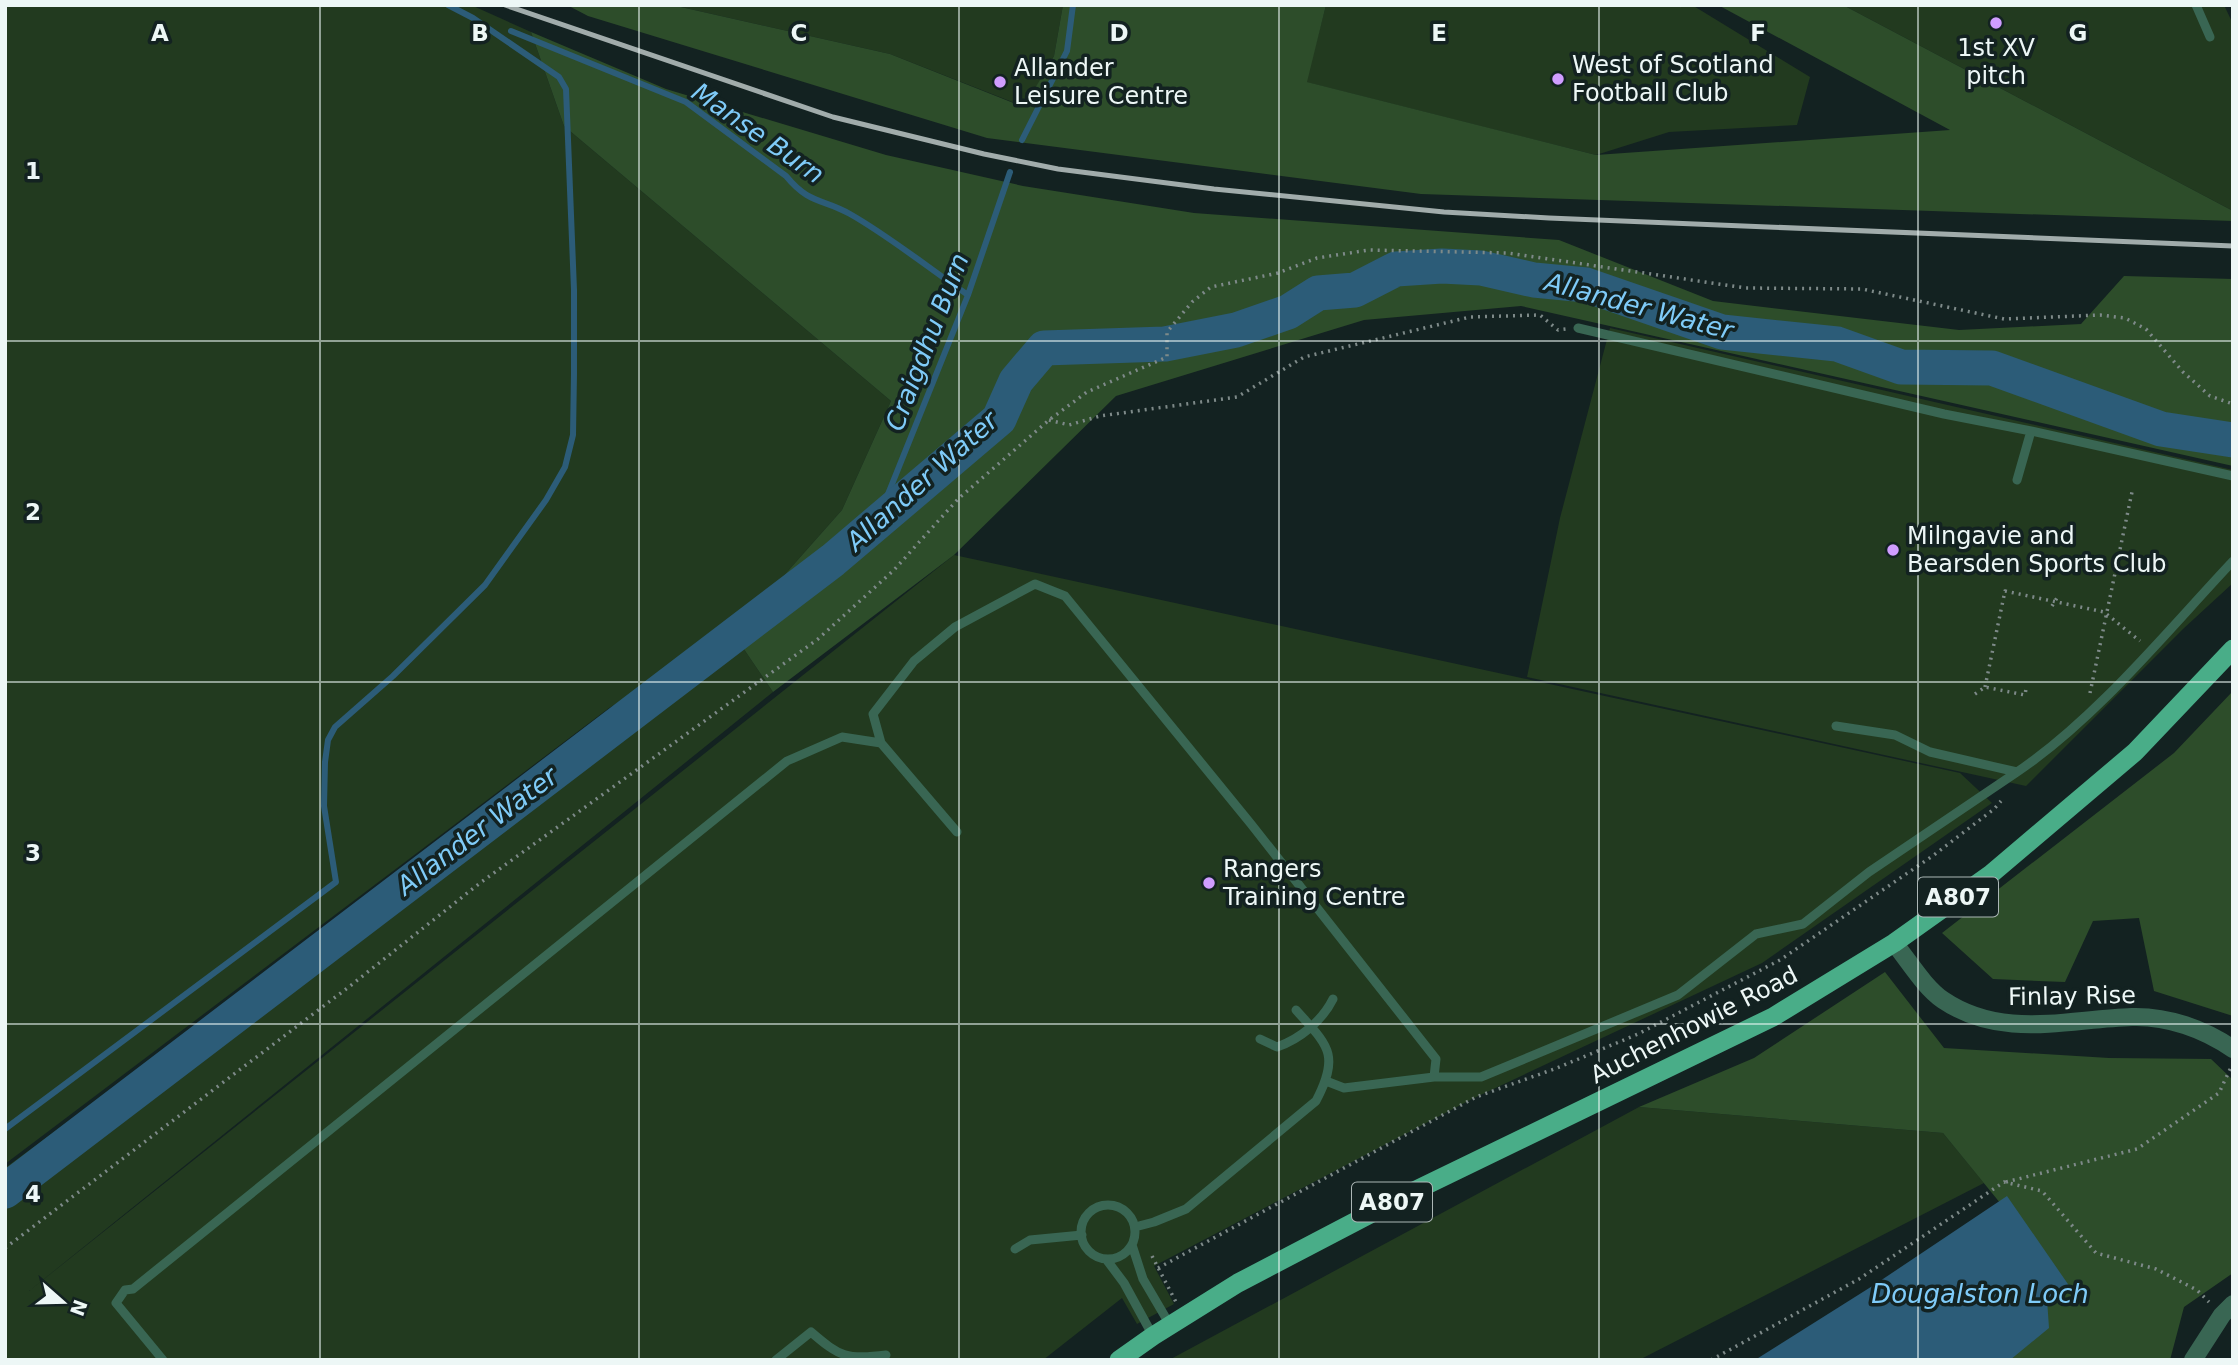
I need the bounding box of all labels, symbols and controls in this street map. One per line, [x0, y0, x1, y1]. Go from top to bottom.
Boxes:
marker: 1st XV pitch [1988, 15, 2004, 31]
text: A [151, 20, 169, 46]
text: B [471, 20, 489, 46]
text: C [791, 20, 807, 46]
text: D [1109, 20, 1129, 46]
text: E [1431, 20, 1447, 46]
text: F [1750, 20, 1766, 46]
text: G [2069, 20, 2087, 46]
place label: 1st XV pitch [1957, 34, 2035, 90]
place label: West of Scotland Football Club [1572, 51, 1774, 107]
place label: Allander Leisure Centre [1014, 54, 1188, 110]
marker: West of Scotland Football Club [1550, 71, 1566, 87]
marker: Allander Leisure Centre [992, 74, 1008, 90]
water label: Manse Burn [686, 77, 830, 189]
text: 1 [25, 158, 41, 184]
water label: Craigdhu Burn [879, 249, 975, 435]
water label: Allander Water [1540, 266, 1738, 346]
water label: Allander Water [839, 404, 1006, 558]
text: 2 [25, 499, 41, 525]
place label: Milngavie and Bearsden Sports Club [1907, 522, 2167, 578]
marker: Milngavie and Bearsden Sports Club [1885, 542, 1901, 558]
water label: Allander Water [389, 759, 565, 902]
text: 3 [25, 840, 41, 866]
place label: Rangers Training Centre [1222, 855, 1406, 911]
marker: Rangers Training Centre [1201, 875, 1217, 891]
road number: A807 [1918, 877, 1998, 916]
street label: Auchenhowie Road [1586, 961, 1802, 1089]
street label: Finlay Rise [2008, 981, 2136, 1011]
text: 4 [25, 1181, 41, 1207]
road number: A807 [1352, 1182, 1432, 1222]
north arrow [28, 1267, 98, 1337]
water label: Dougalston Loch [1871, 1279, 2089, 1309]
text: N [66, 1297, 92, 1319]

